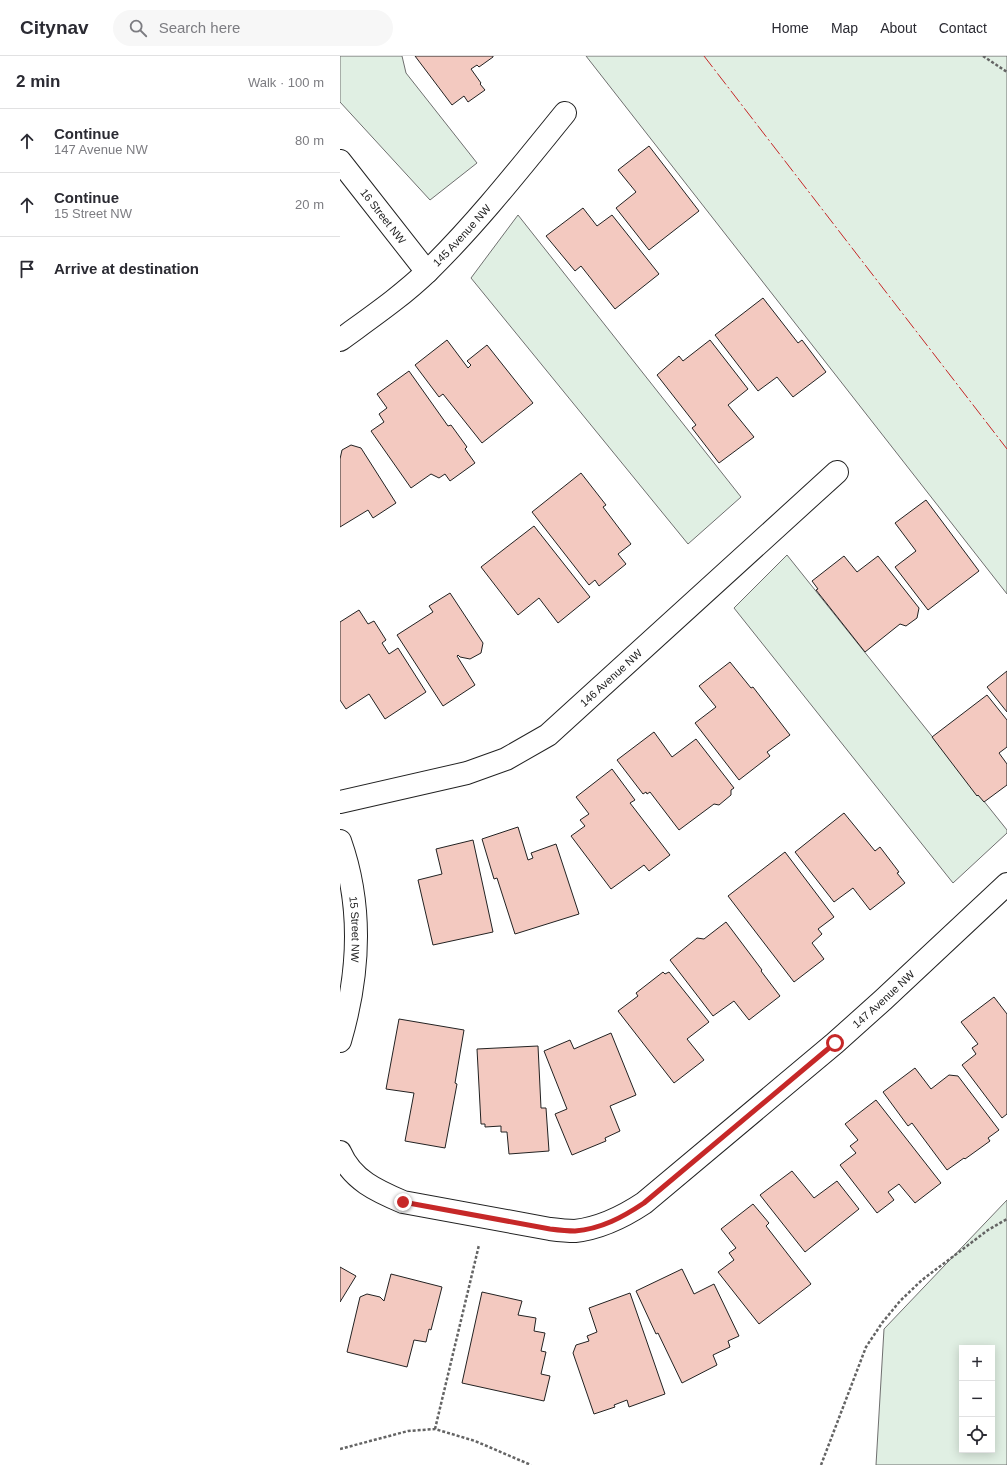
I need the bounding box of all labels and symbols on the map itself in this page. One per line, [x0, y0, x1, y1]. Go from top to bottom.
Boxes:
street label: 16 Street NW [358, 186, 409, 246]
street label: 145 Avenue NW [430, 202, 493, 269]
street label: 146 Avenue NW [577, 646, 645, 709]
street label: 15 Street NW [347, 896, 362, 963]
street label: 147 Avenue NW [850, 967, 917, 1030]
route start [826, 1034, 844, 1052]
route end [394, 1193, 412, 1211]

